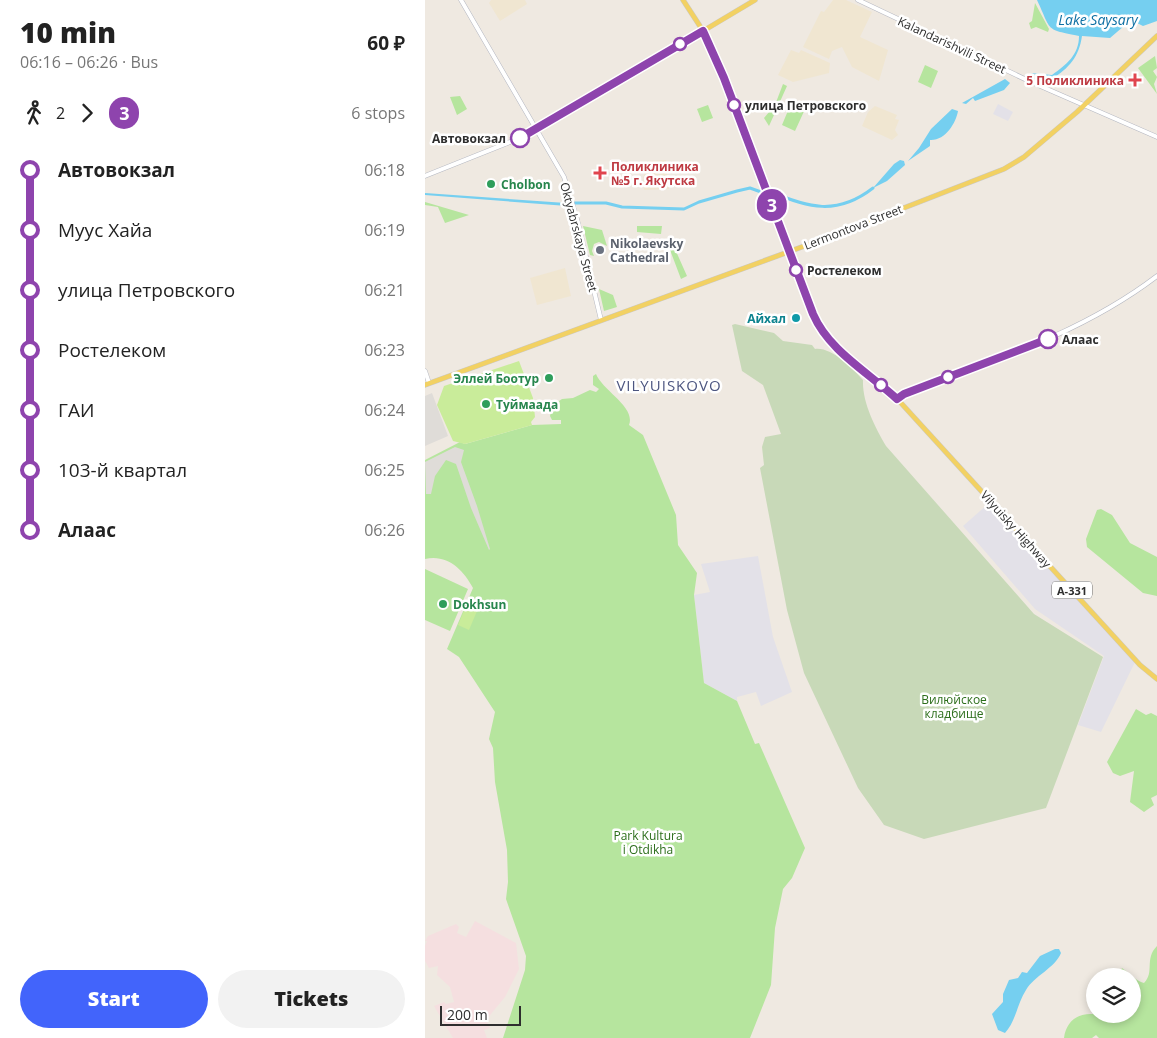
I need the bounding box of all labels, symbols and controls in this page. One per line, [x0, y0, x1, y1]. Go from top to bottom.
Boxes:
water label: Lake Saysary [1058, 10, 1139, 29]
street label: Kalandarishvili Street [895, 12, 1009, 78]
text: 10 min [20, 13, 116, 51]
text: 60 ₽ [367, 30, 405, 56]
unlabelled marker [673, 37, 687, 51]
text: 06:16 – 06:26 · Bus [20, 51, 158, 73]
place label: 5 Поликлиника [1026, 72, 1124, 89]
marker: 5 Поликлиника [1128, 73, 1142, 87]
place label: улица Петровского [745, 97, 866, 114]
marker: улица Петровского [727, 98, 741, 112]
icon: walk [20, 99, 48, 127]
icon: forward [73, 99, 101, 127]
text: 3 [119, 101, 129, 125]
text: 2 [56, 102, 65, 124]
text: 6 stops [351, 102, 405, 124]
marker: Автовокзал [510, 128, 530, 148]
place label: Автовокзал [432, 130, 506, 147]
text: Автовокзал [58, 157, 175, 183]
place label: Поликлиника №5 г. Якутска [611, 158, 699, 189]
text: 06:18 [364, 159, 405, 181]
marker: Поликлиника №5 г. Якутска [593, 166, 607, 180]
place label: Cholbon [501, 176, 551, 193]
marker: Cholbon [485, 178, 497, 190]
street label: Oktyabrskaya Street [556, 180, 602, 294]
line badge: 3 [756, 189, 788, 221]
text: 3 [767, 193, 777, 217]
street label: Lermontova Street [801, 200, 905, 254]
text: Муус Хайа [58, 217, 152, 243]
text: 06:19 [364, 219, 405, 241]
place label: Nikolaevsky Cathedral [610, 235, 684, 266]
marker: Nikolaevsky Cathedral [594, 244, 606, 256]
place label: Ростелеком [807, 262, 882, 279]
marker: Ростелеком [789, 263, 803, 277]
text: улица Петровского [58, 277, 235, 303]
text: 06:21 [364, 279, 405, 301]
place label: Айхал [747, 310, 786, 327]
marker: Айхал [790, 312, 802, 324]
marker: Алаас [1038, 329, 1058, 349]
place label: Алаас [1062, 331, 1099, 348]
text: Ростелеком [58, 337, 166, 363]
text: 06:23 [364, 339, 405, 361]
place label: Эллей Боотур [453, 370, 539, 387]
unlabelled marker [941, 370, 955, 384]
marker: Эллей Боотур [543, 372, 555, 384]
district label: VILYUISKOVO [616, 375, 722, 395]
unlabelled marker [874, 378, 888, 392]
place label: Туймаада [496, 396, 558, 413]
text: ГАИ [58, 397, 94, 423]
marker: Туймаада [480, 398, 492, 410]
text: 06:24 [364, 399, 405, 421]
text: 103-й квартал [58, 457, 187, 483]
text: 06:25 [364, 459, 405, 481]
street label: Vilyuisky Highway [977, 487, 1056, 572]
text: Алаас [58, 517, 116, 543]
text: 06:26 [364, 519, 405, 541]
road number: А-331 [1052, 582, 1092, 598]
place label: Dokhsun [453, 596, 506, 613]
marker: Dokhsun [437, 598, 449, 610]
park label: Вилюйское кладбище [921, 691, 987, 722]
park label: Park Kultura i Otdikha [613, 827, 683, 858]
map controls [1086, 968, 1141, 1023]
button: layers [1086, 968, 1141, 1023]
button: Start [20, 970, 208, 1028]
button: Tickets [218, 970, 405, 1028]
scale bar [440, 1003, 521, 1026]
text: 200 m [447, 1005, 488, 1024]

